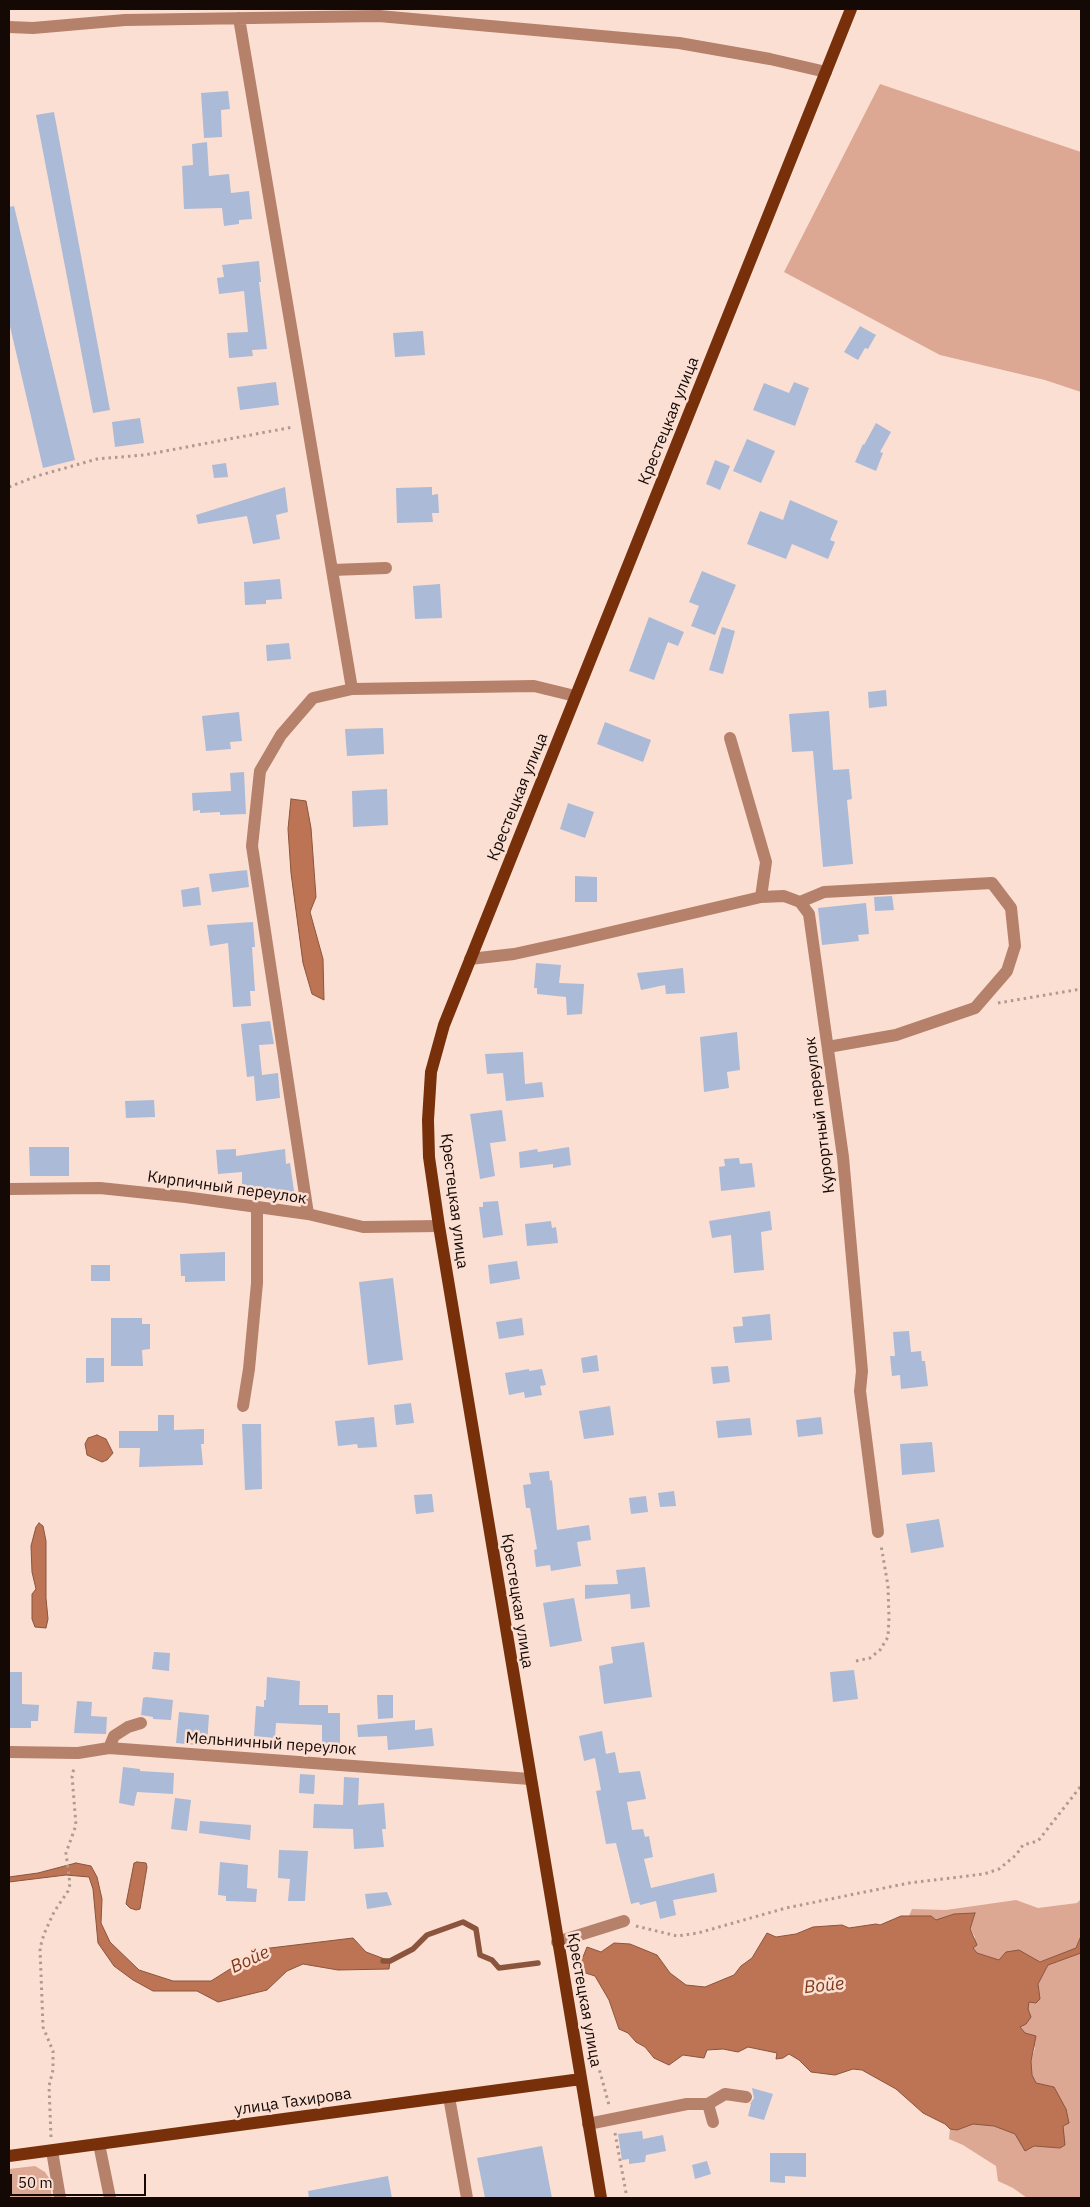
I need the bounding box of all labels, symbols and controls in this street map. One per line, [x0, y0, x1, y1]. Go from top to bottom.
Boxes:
street label: Крестецкая улица [635, 354, 703, 488]
street label: Крестецкая улица [484, 730, 552, 864]
street label: Курортный переулок [801, 1036, 839, 1194]
street label: Крестецкая улица [436, 1132, 472, 1270]
street label: Кирпичный переулок [146, 1167, 308, 1209]
street label: Крестецкая улица [497, 1532, 537, 1670]
street label: Мельничный переулок [185, 1728, 357, 1760]
street label: Крестецкая улица [563, 1931, 605, 2069]
water label: Войе [227, 1942, 273, 1978]
water label: Войе [803, 1973, 845, 1999]
street label: улица Тахирова [233, 2084, 353, 2120]
scale bar [12, 2164, 149, 2196]
text: 50 m [18, 2173, 53, 2192]

